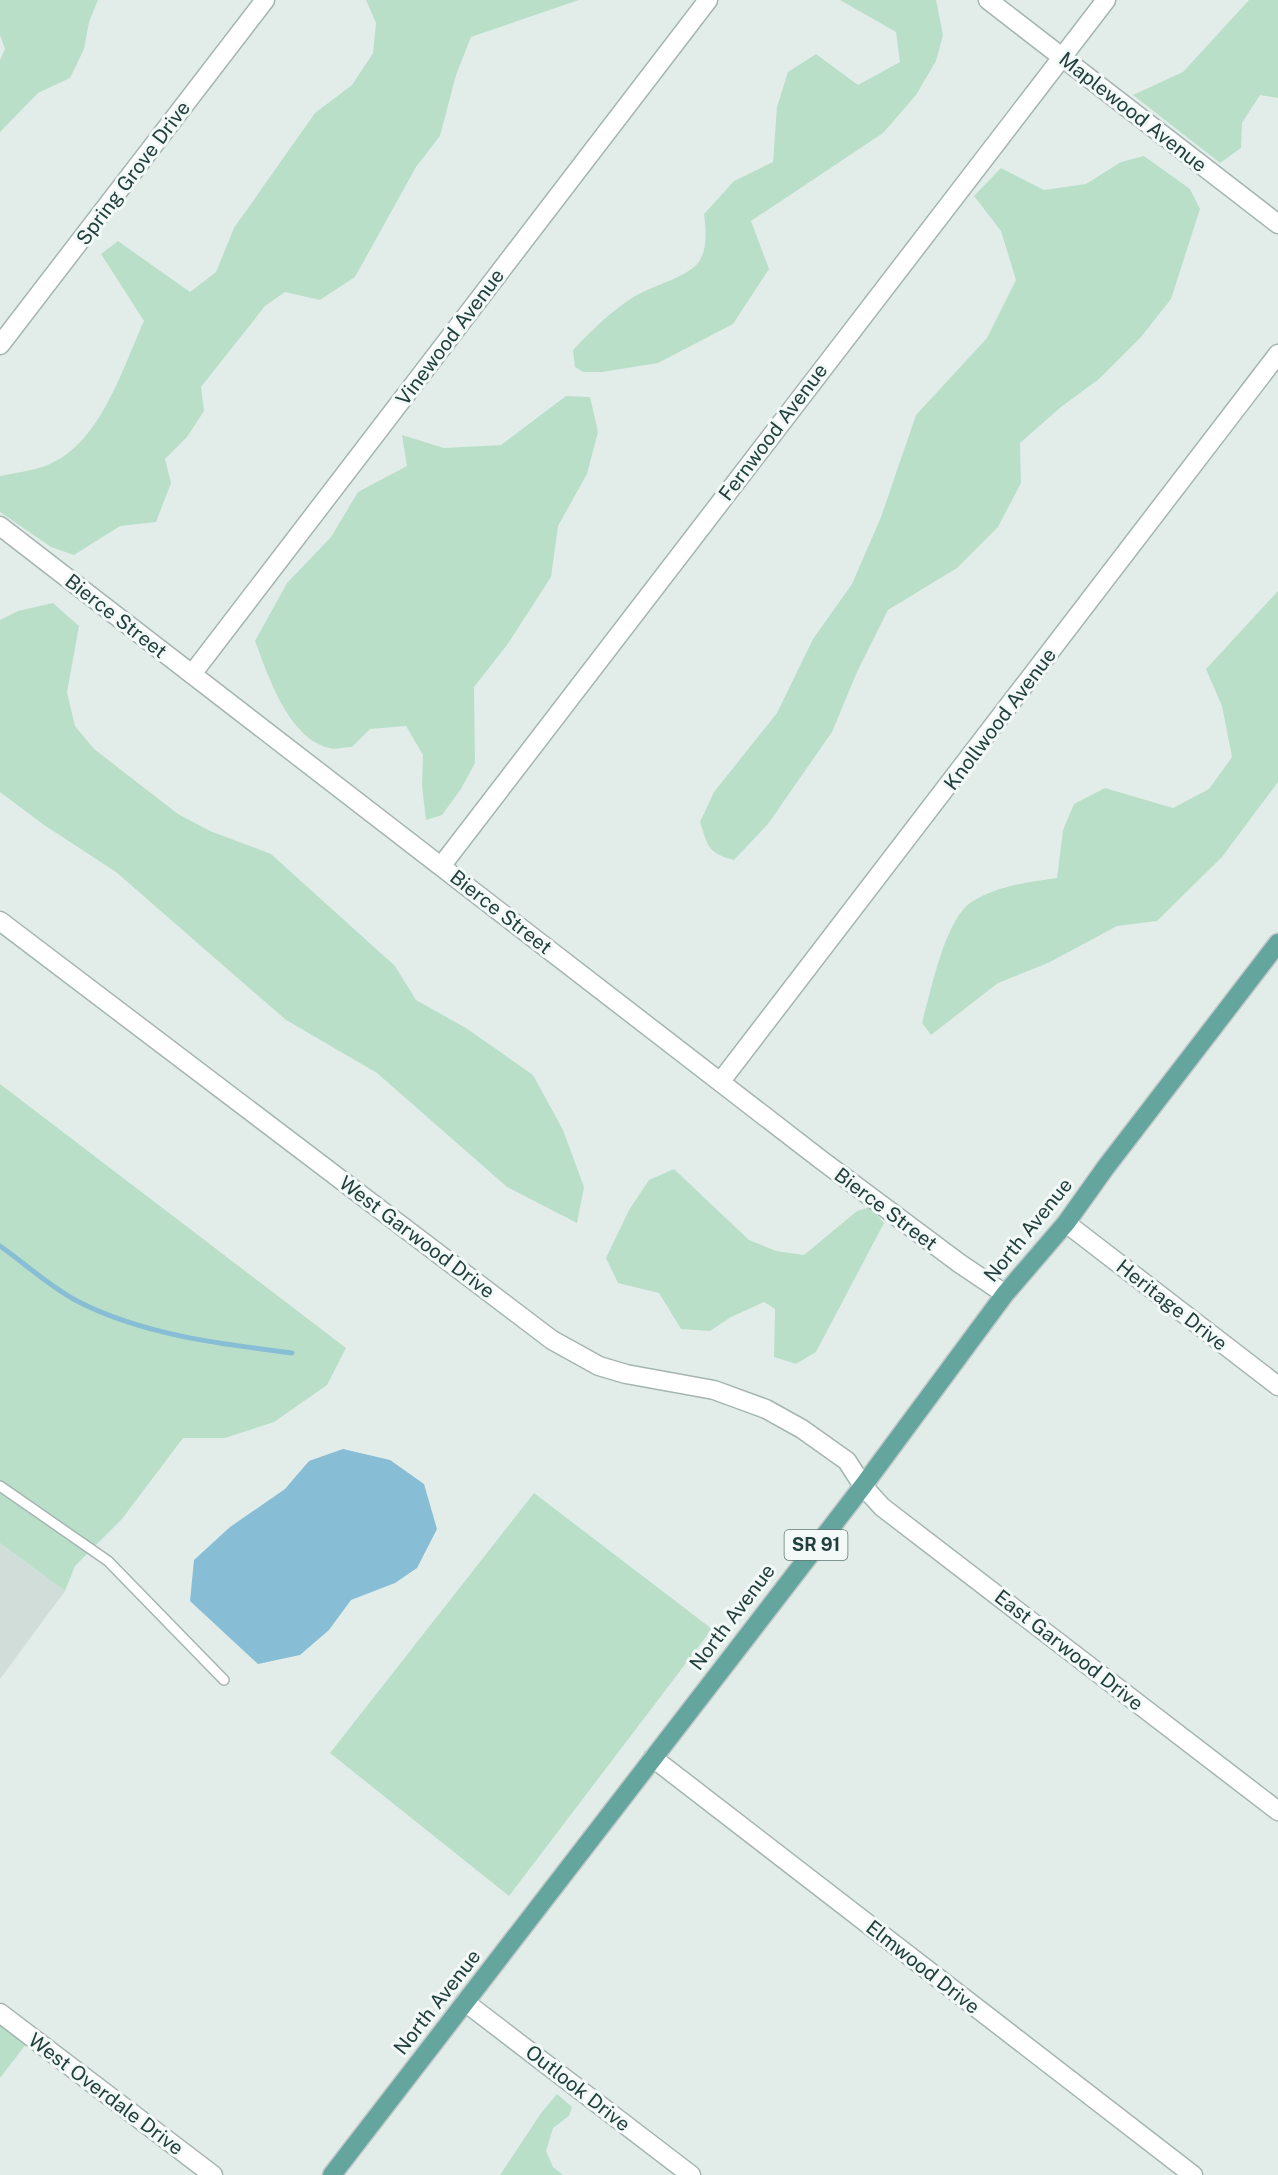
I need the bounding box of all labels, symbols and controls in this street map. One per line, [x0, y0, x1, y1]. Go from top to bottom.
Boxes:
street label: Maplewood Avenue [1054, 47, 1212, 177]
street label: Spring Grove Drive [71, 96, 195, 250]
street label: Vinewood Avenue [391, 264, 509, 410]
street label: Fernwood Avenue [714, 359, 832, 505]
street label: Bierce Street [60, 569, 172, 663]
street label: Knollwood Avenue [939, 643, 1061, 795]
street label: Bierce Street [445, 865, 557, 959]
street label: Bierce Street [830, 1163, 942, 1255]
street label: West Garwood Drive [335, 1171, 499, 1303]
street label: North Avenue [979, 1173, 1077, 1287]
street label: Heritage Drive [1112, 1254, 1232, 1356]
road number: SR 91 [784, 1530, 848, 1560]
street label: North Avenue [684, 1559, 780, 1675]
street label: East Garwood Drive [990, 1584, 1148, 1716]
street label: Elmwood Drive [861, 1915, 985, 2019]
street label: North Avenue [389, 1945, 485, 2059]
street label: West Overdale Drive [24, 2028, 188, 2160]
street label: Outlook Drive [521, 2040, 635, 2136]

